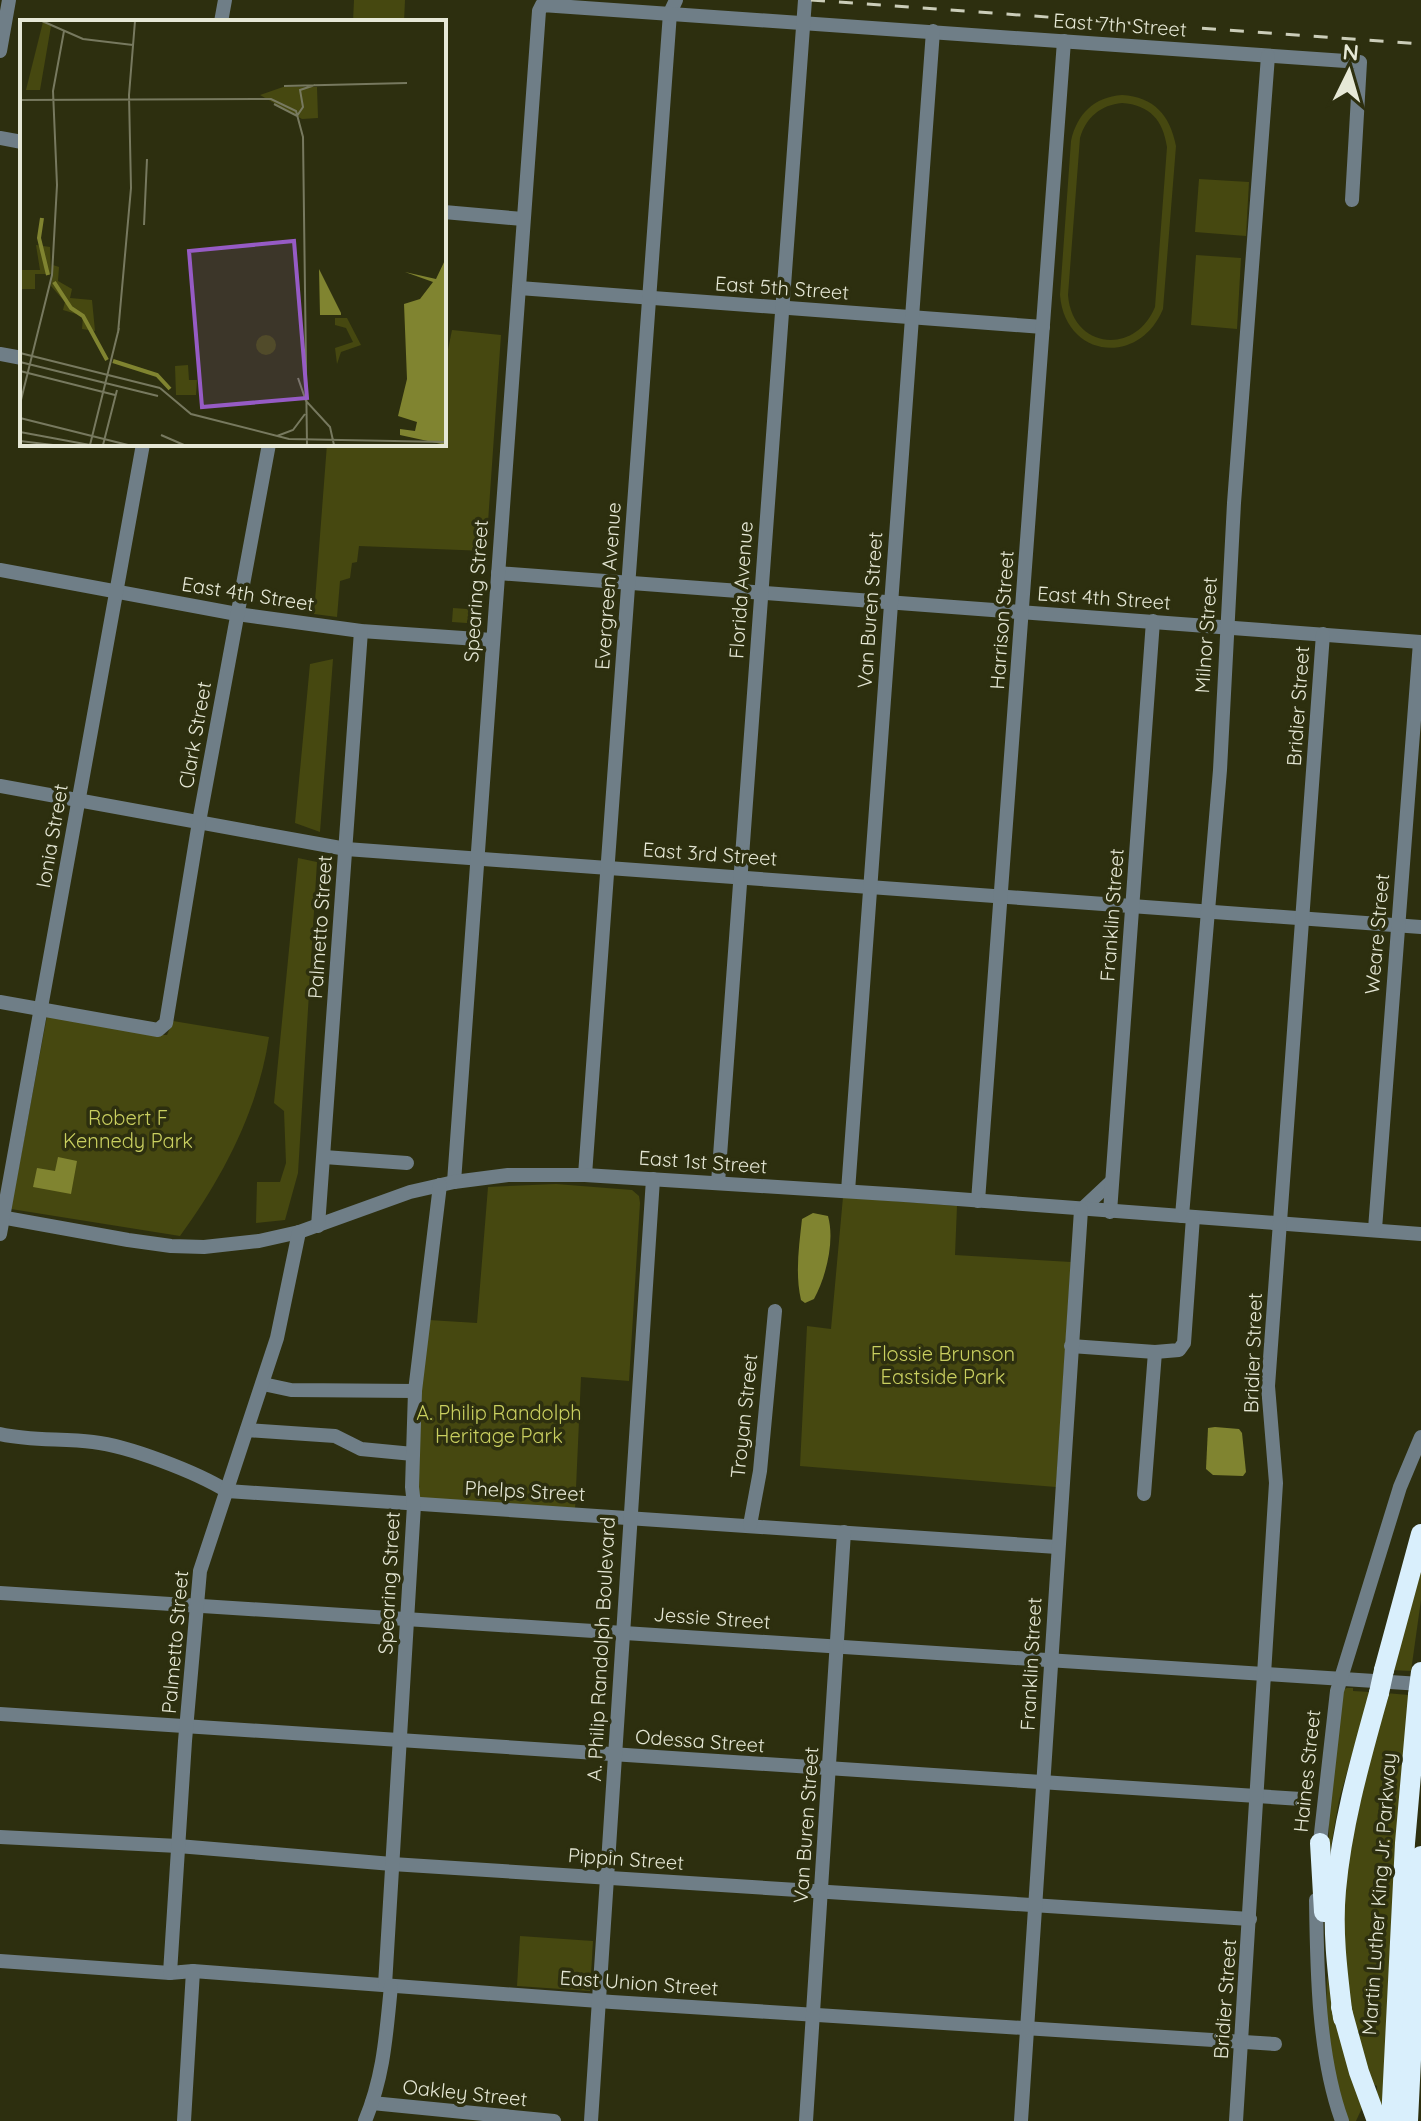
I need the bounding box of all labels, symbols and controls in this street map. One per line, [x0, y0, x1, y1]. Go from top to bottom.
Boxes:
street label: East 7th Street [1053, 7, 1188, 42]
inset map [20, 20, 446, 446]
north arrow [1309, 32, 1389, 112]
text: N [1341, 37, 1360, 67]
street label: East 5th Street [714, 270, 850, 305]
street label: Evergreen Avenue [589, 501, 626, 671]
street label: Spearing Street [458, 519, 493, 663]
street label: Florida Avenue [723, 520, 758, 660]
street label: Van Buren Street [852, 531, 887, 689]
street label: Harrison Street [984, 549, 1019, 690]
street label: East 4th Street [180, 571, 316, 616]
street label: Milnor Street [1189, 576, 1222, 694]
street label: East 4th Street [1036, 580, 1172, 615]
street label: Bridier Street [1281, 645, 1314, 767]
street label: Clark Street [173, 679, 216, 790]
street label: Ionia Street [30, 782, 73, 890]
street label: East 3rd Street [642, 836, 778, 871]
street label: Franklin Street [1094, 847, 1129, 982]
street label: Palmetto Street [302, 854, 337, 1000]
street label: Weare Street [1359, 872, 1394, 995]
park label: Robert F Kennedy Park [63, 1105, 193, 1153]
street label: East 1st Street [638, 1145, 768, 1178]
street label: Bridier Street [1238, 1292, 1267, 1414]
park label: Flossie Brunson Eastside Park [871, 1341, 1015, 1389]
street label: Troyan Street [725, 1352, 763, 1480]
park label: A. Philip Randolph Heritage Park [416, 1400, 582, 1448]
street label: Phelps Street [464, 1475, 586, 1506]
street label: Spearing Street [372, 1511, 405, 1655]
street label: A. Philip Randolph Boulevard [581, 1516, 620, 1782]
street label: Palmetto Street [156, 1569, 193, 1715]
street label: Franklin Street [1015, 1596, 1046, 1731]
street label: Jessie Street [653, 1601, 772, 1634]
street label: Haines Street [1288, 1708, 1325, 1834]
street label: Odessa Street [634, 1723, 766, 1758]
street label: Van Buren Street [788, 1746, 823, 1904]
street label: Martin Luther King Jr. Parkway [1356, 1752, 1401, 2036]
street label: Pippin Street [567, 1842, 685, 1875]
street label: Bridier Street [1208, 1938, 1241, 2060]
street label: East Union Street [559, 1964, 719, 2001]
street label: Oakley Street [402, 2074, 529, 2111]

